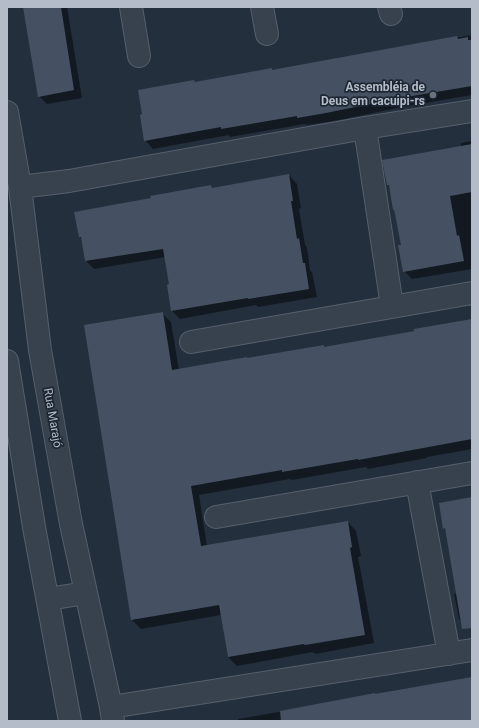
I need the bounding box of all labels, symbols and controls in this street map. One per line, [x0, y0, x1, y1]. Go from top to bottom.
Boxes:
place label: Assembléia de Deus em cacuipi-rs [321, 81, 425, 109]
marker: Assembléia de Deus em cacuipi-rs [428, 90, 438, 100]
street label: Rua Marajó [40, 387, 64, 449]

